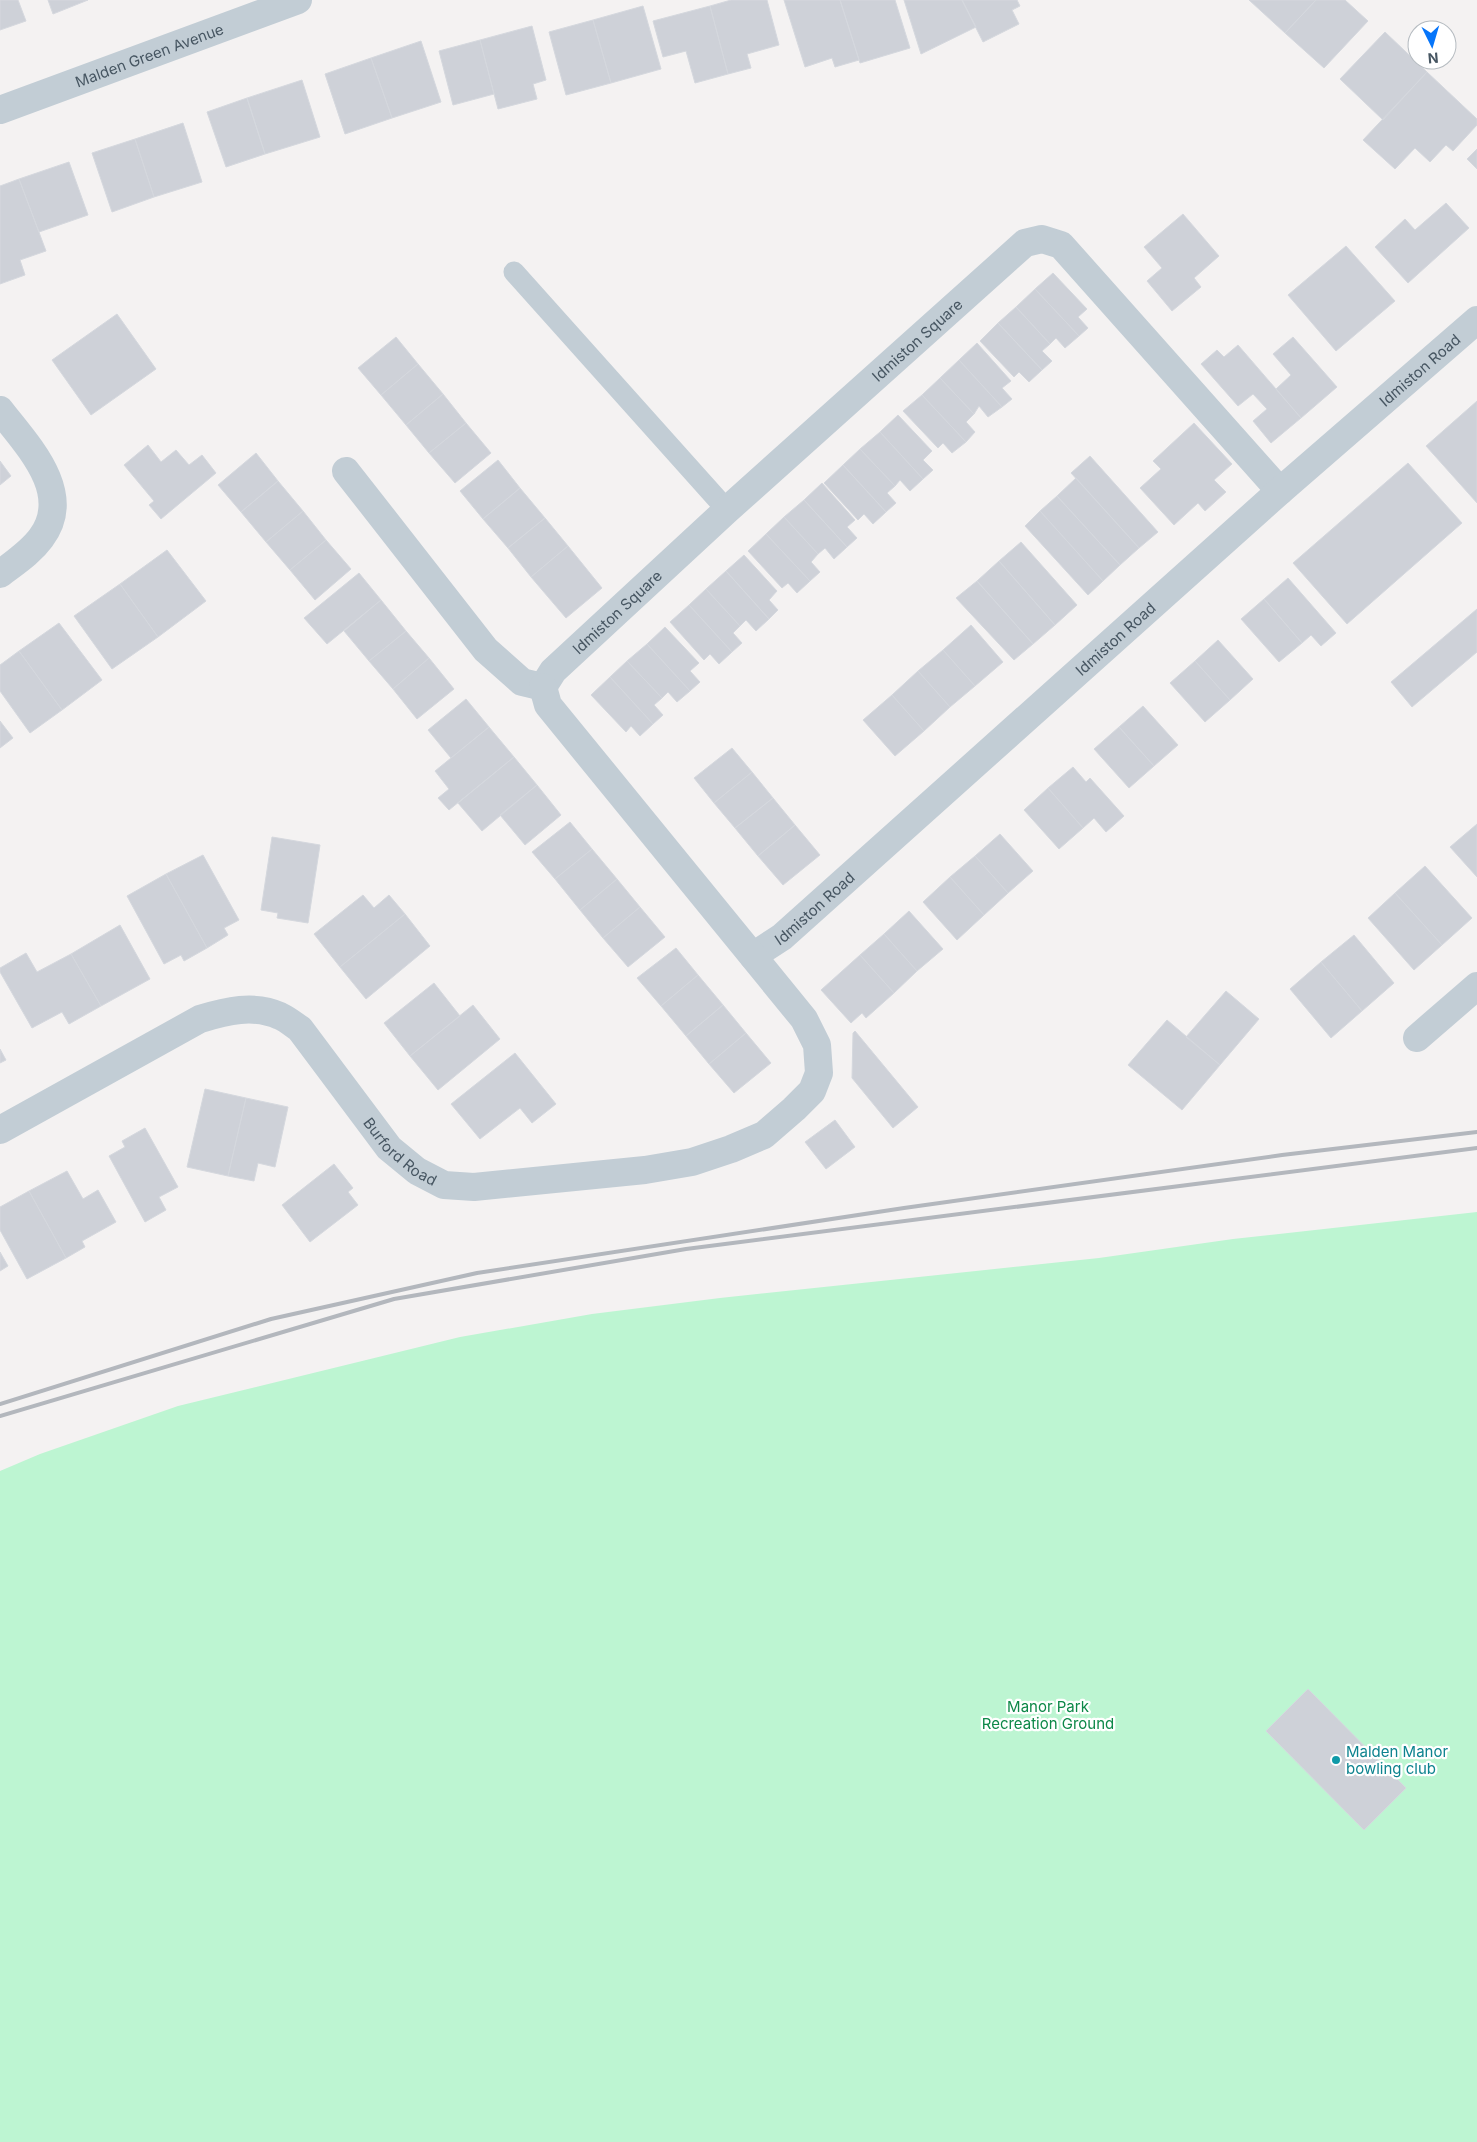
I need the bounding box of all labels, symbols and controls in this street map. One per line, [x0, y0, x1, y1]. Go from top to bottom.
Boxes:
street label: Malden Green Avenue [72, 19, 226, 91]
north arrow [1407, 20, 1457, 70]
text: N [1427, 50, 1439, 67]
street label: Idmiston Square [868, 294, 966, 385]
street label: Idmiston Road [1375, 330, 1464, 410]
street label: Idmiston Square [568, 566, 666, 658]
street label: Idmiston Road [1071, 598, 1159, 679]
street label: Idmiston Road [771, 867, 858, 949]
street label: Burford Road [360, 1113, 440, 1189]
park label: Manor Park Recreation Ground [982, 1697, 1114, 1733]
place label: Malden Manor bowling club [1346, 1742, 1448, 1778]
marker: Malden Manor bowling club [1330, 1754, 1342, 1766]

